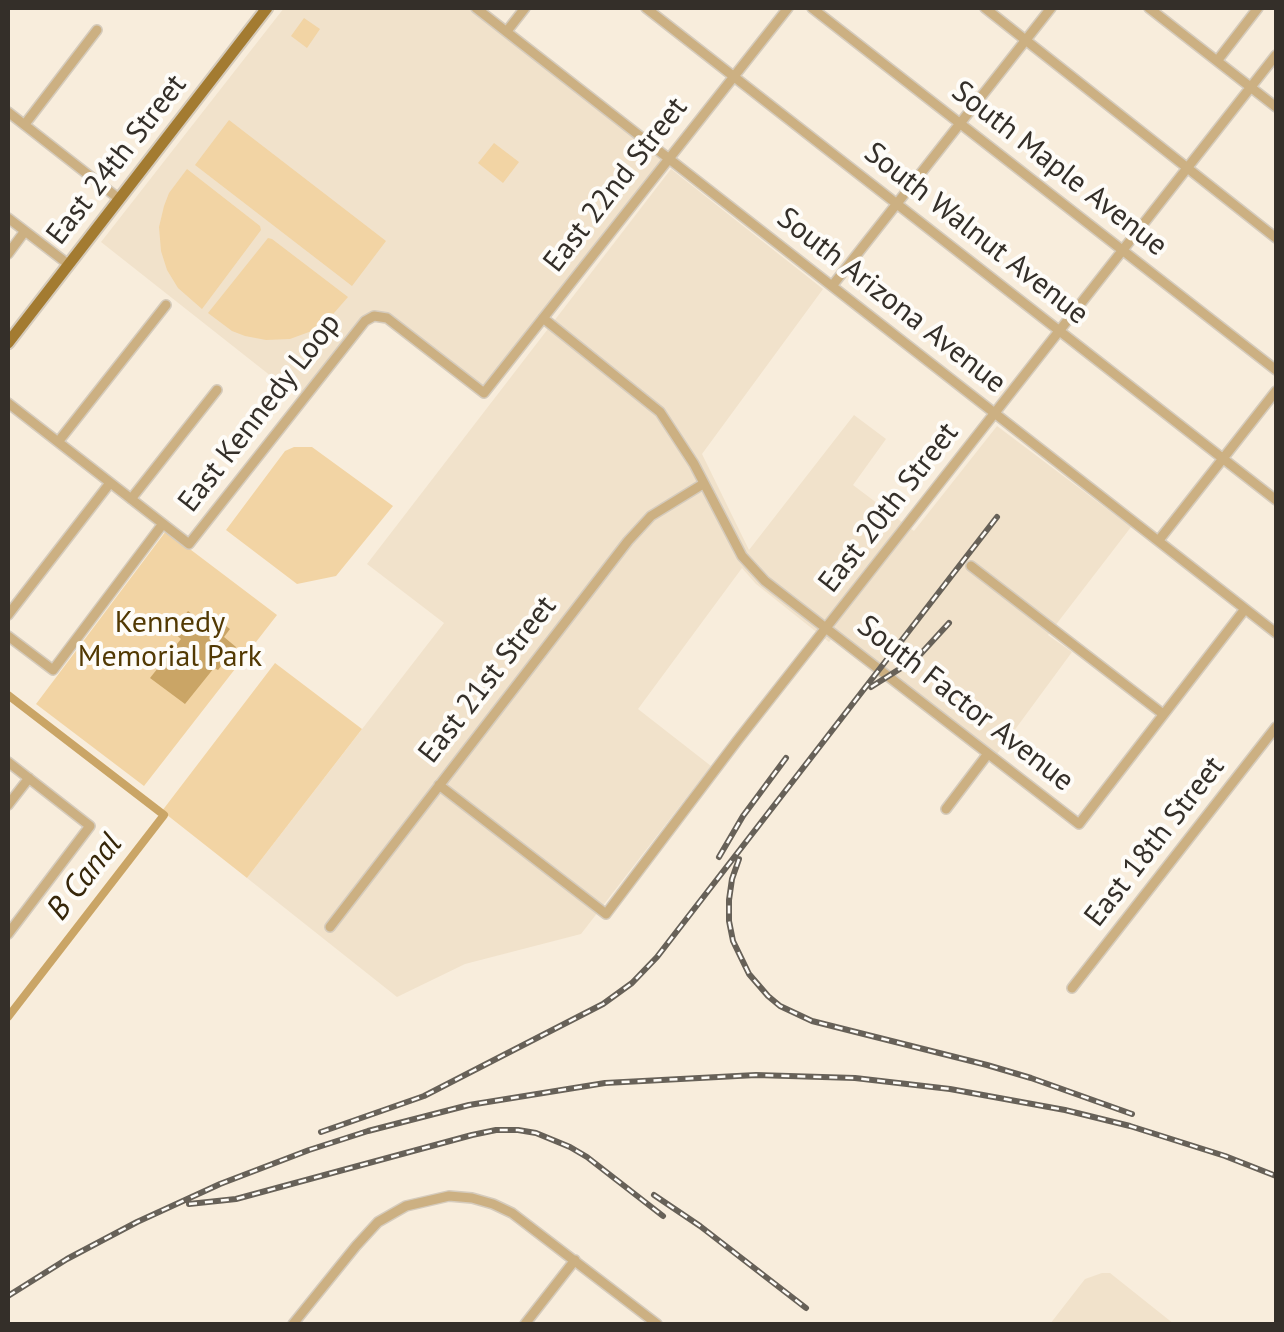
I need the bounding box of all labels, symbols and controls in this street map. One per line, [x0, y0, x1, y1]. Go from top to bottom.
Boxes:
street label: East 24th Street [40, 68, 194, 252]
street label: South Maple Avenue [944, 74, 1174, 264]
street label: East 22nd Street [537, 91, 695, 279]
street label: South Walnut Avenue [857, 135, 1095, 333]
street label: South Arizona Avenue [769, 200, 1013, 402]
street label: East Kennedy Loop [171, 306, 349, 520]
street label: East 20th Street [812, 416, 966, 600]
street label: East 21st Street [412, 589, 564, 771]
park label: Kennedy Memorial Park [78, 605, 262, 676]
street label: South Factor Avenue [850, 608, 1080, 800]
street label: East 18th Street [1078, 750, 1232, 934]
water label: B Canal [39, 826, 131, 928]

